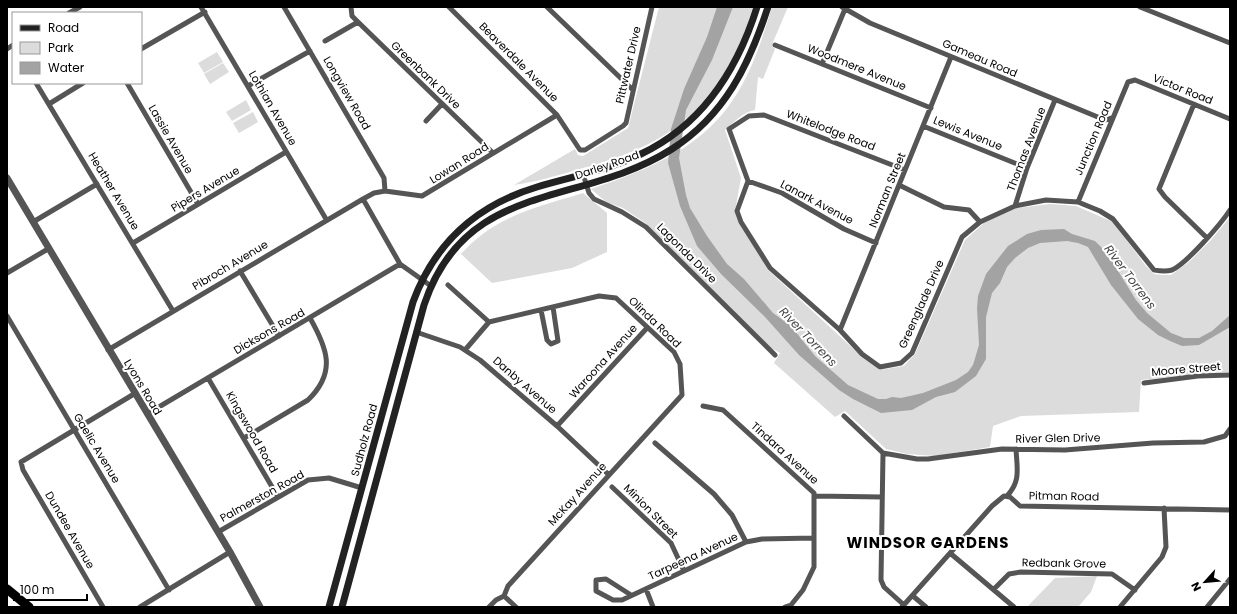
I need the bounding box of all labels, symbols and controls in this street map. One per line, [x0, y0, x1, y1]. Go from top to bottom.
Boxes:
legend [12, 12, 142, 84]
text: Road [48, 19, 79, 36]
street label: Beaverdale Avenue [476, 19, 563, 106]
street label: Pittwater Drive [611, 25, 645, 105]
street label: Gameau Road [940, 35, 1020, 81]
street label: Greenbank Drive [388, 37, 465, 113]
text: Park [48, 39, 75, 56]
street label: Woodmere Avenue [805, 40, 909, 94]
street label: Longview Road [319, 53, 375, 133]
text: Water [48, 59, 85, 76]
street label: Lothian Avenue [245, 68, 301, 149]
street label: Victor Road [1151, 70, 1215, 108]
street label: Junction Road [1070, 99, 1116, 177]
street label: Lassie Avenue [145, 101, 197, 177]
street label: Thomas Avenue [1003, 105, 1049, 193]
street label: Whitelodge Road [784, 106, 878, 154]
street label: Lewis Avenue [931, 112, 1005, 154]
street label: Lowan Road [426, 139, 492, 187]
street label: Darley Road [573, 147, 641, 183]
street label: Heather Avenue [84, 149, 144, 233]
street label: Norman Street [865, 150, 909, 230]
street label: Pipers Avenue [168, 162, 242, 216]
street label: Lanark Avenue [778, 176, 857, 228]
street label: Lagonda Drive [653, 219, 721, 287]
street label: Pibroch Avenue [189, 236, 271, 294]
water label: River Torrens [1100, 241, 1160, 313]
street label: Greenglade Drive [894, 257, 948, 351]
street label: Olinda Road [625, 293, 685, 351]
water label: River Torrens [776, 303, 841, 370]
street label: Dicksons Road [230, 304, 308, 358]
street label: Waroona Avenue [565, 320, 641, 402]
street label: Danby Avenue [490, 353, 561, 417]
street label: Lyons Road [120, 356, 166, 418]
street label: Moore Street [1151, 358, 1221, 380]
street label: Kingswood Road [222, 388, 282, 476]
street label: Sudholz Road [347, 402, 381, 478]
street label: Gaelic Avenue [70, 410, 124, 486]
street label: Tindara Avenue [748, 418, 823, 488]
street label: River Glen Drive [1015, 429, 1101, 447]
street label: McKay Avenue [544, 459, 610, 529]
street label: Palmerston Road [217, 466, 307, 526]
street label: Minion Street [620, 480, 682, 542]
street label: Pitman Road [1029, 487, 1099, 505]
street label: Dundee Avenue [41, 488, 99, 572]
street label: Tarpeena Avenue [646, 528, 741, 584]
district label: WINDSOR GARDENS [846, 532, 1010, 553]
street label: Redbank Grove [1022, 554, 1106, 572]
north arrow [1185, 562, 1225, 602]
scale bar [14, 576, 87, 602]
text: N [1187, 579, 1205, 594]
text: 100 m [20, 581, 54, 598]

